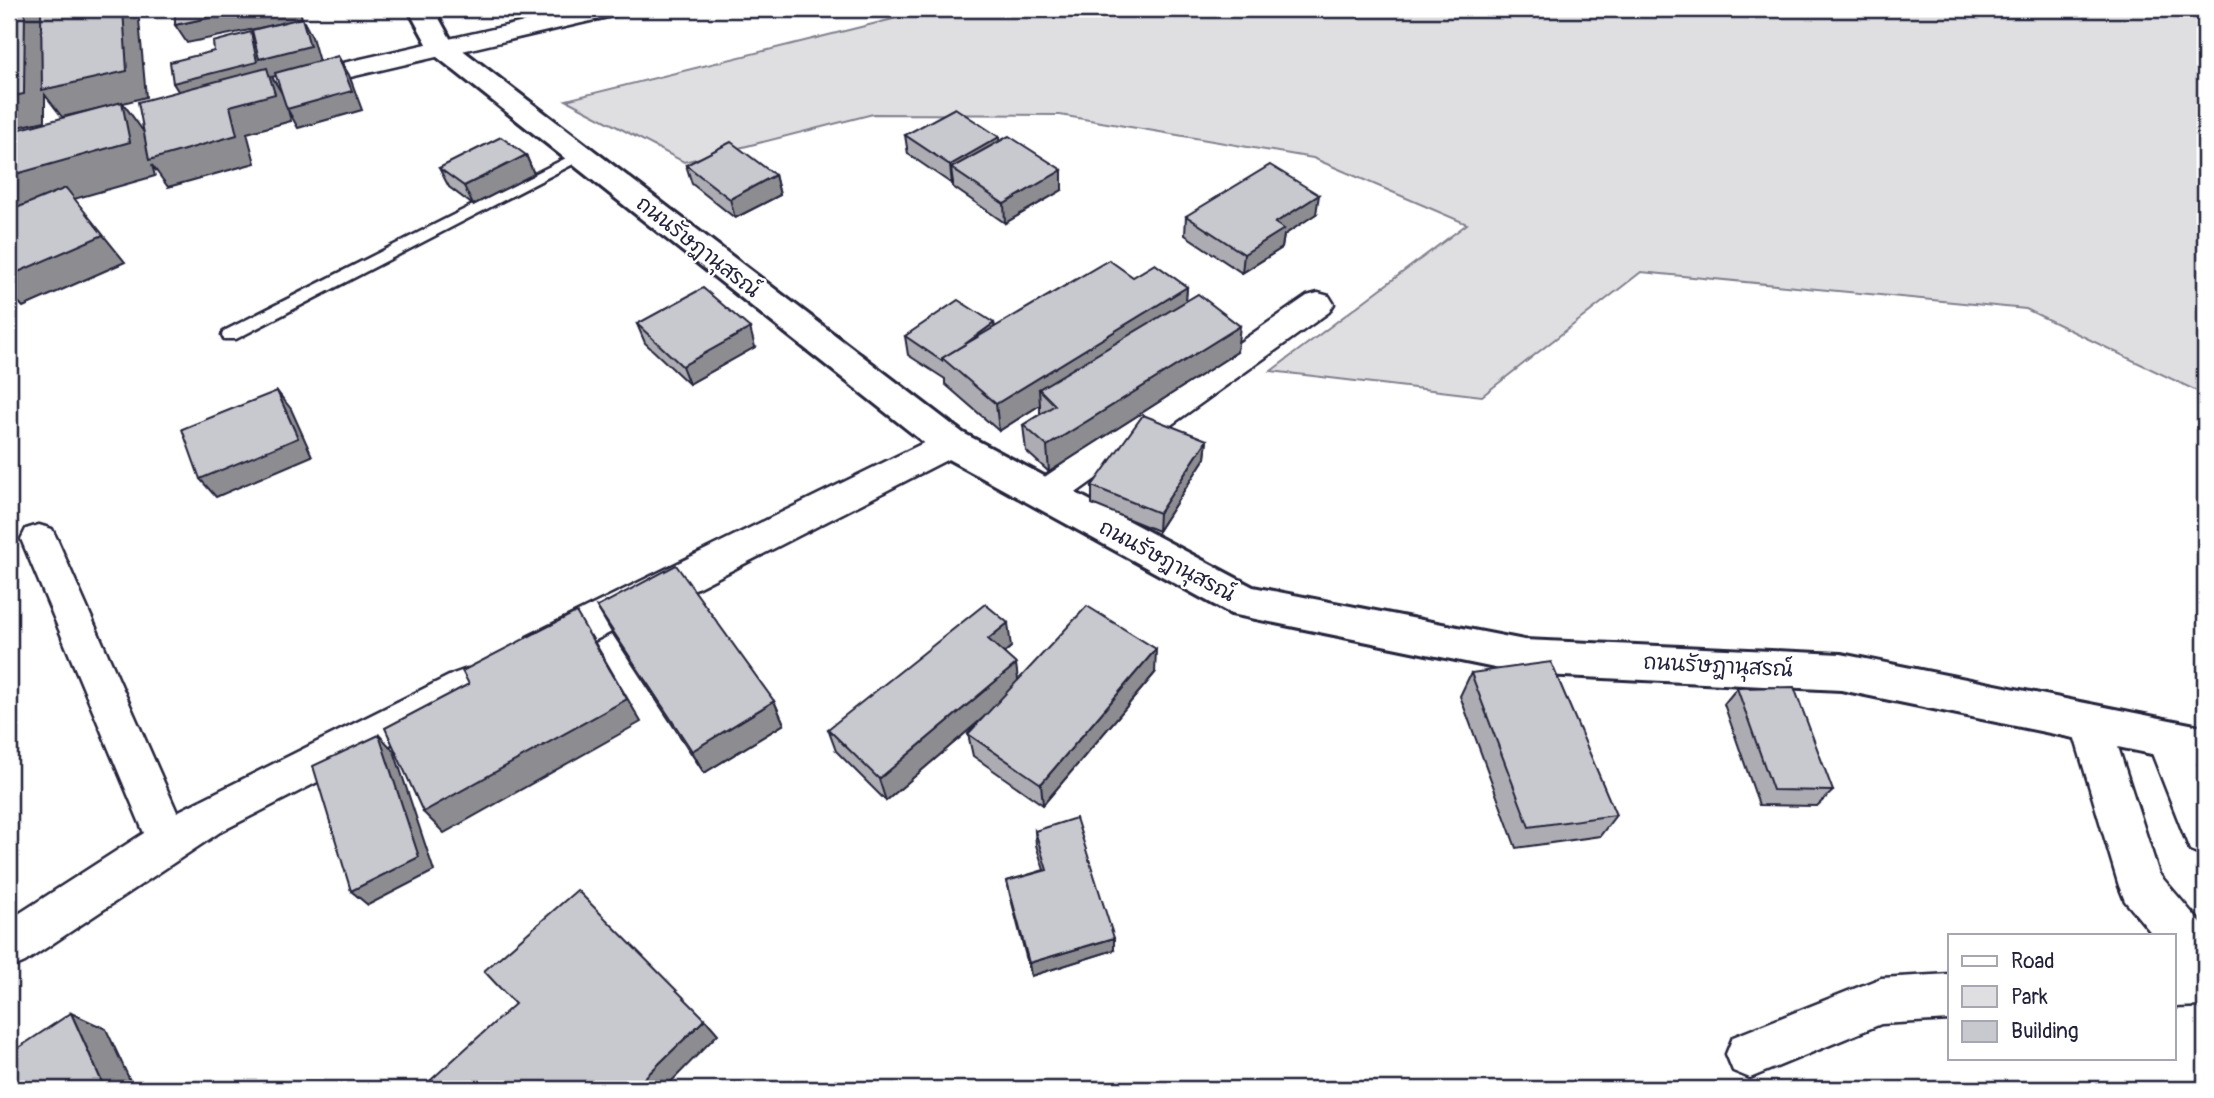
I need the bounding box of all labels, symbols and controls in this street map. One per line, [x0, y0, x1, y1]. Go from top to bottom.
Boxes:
street label: ถนนรัษฎานุสรณ์ [629, 190, 765, 305]
street label: ถนนรัษฎานุสรณ์ [1094, 514, 1240, 610]
street label: ถนนรัษฎานุสรณ์ [1642, 649, 1794, 685]
legend [1948, 934, 2176, 1060]
text: Road [2011, 948, 2055, 975]
text: Park [2011, 984, 2048, 1011]
text: Building [2011, 1018, 2078, 1045]

